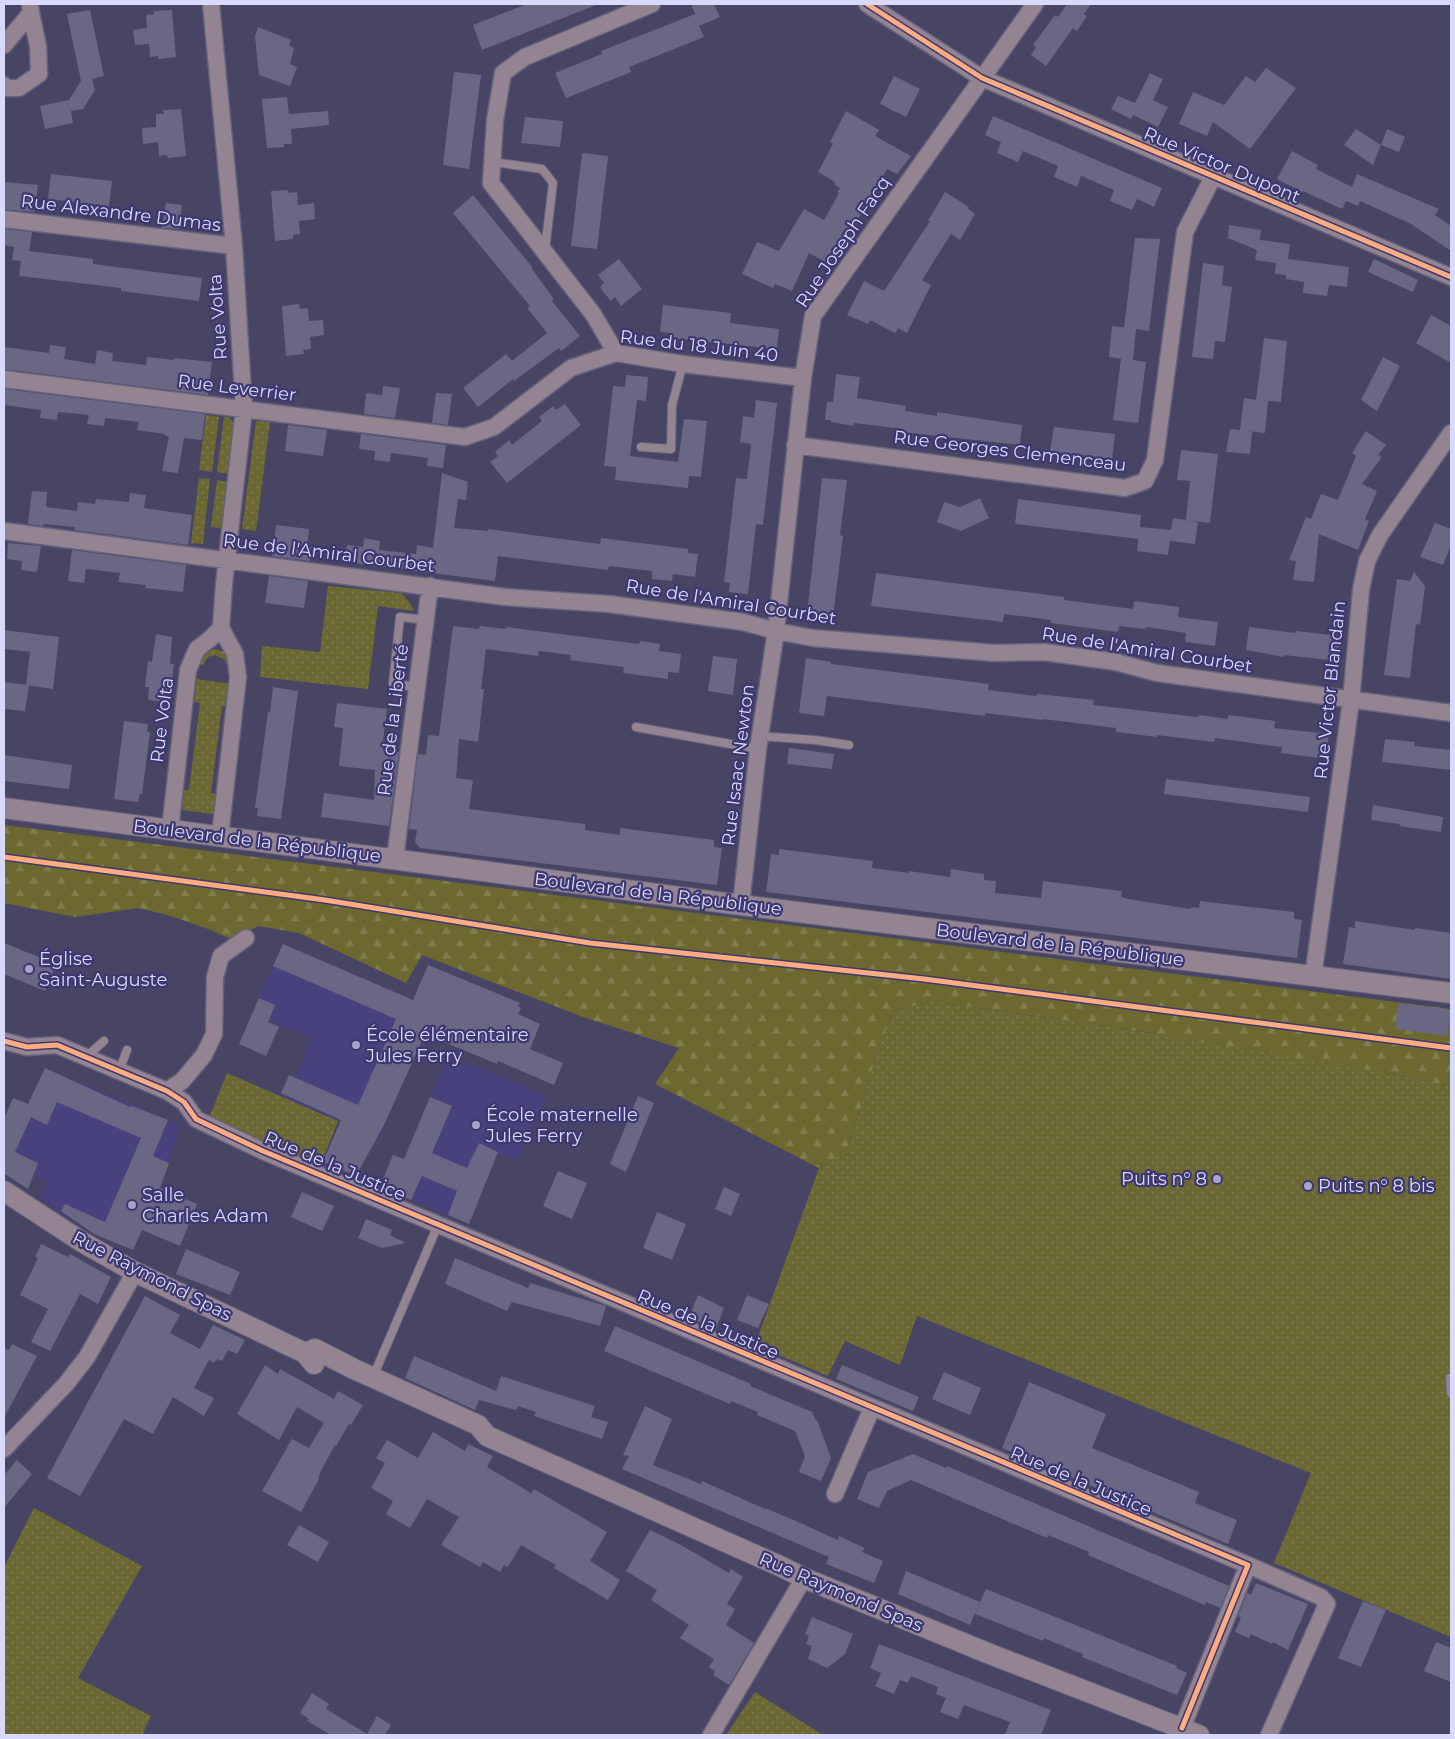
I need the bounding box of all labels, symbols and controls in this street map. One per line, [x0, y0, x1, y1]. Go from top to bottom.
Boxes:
street label: Rue Victor Dupont [1140, 122, 1304, 208]
street label: Rue Joseph Facq [791, 172, 895, 312]
street label: Rue Alexandre Dumas [20, 190, 223, 236]
street label: Rue Volta [204, 273, 232, 361]
street label: Rue du 18 Juin 40 [619, 325, 779, 367]
street label: Rue Leverrier [176, 370, 298, 406]
street label: Rue Georges Clemenceau [892, 426, 1128, 476]
street label: Rue de l'Amiral Courbet [222, 529, 436, 577]
street label: Rue de l'Amiral Courbet [624, 574, 838, 630]
street label: Rue Victor Blandain [1310, 600, 1350, 780]
street label: Rue de l'Amiral Courbet [1040, 622, 1254, 678]
street label: Rue de la Liberté [373, 643, 413, 797]
street label: Rue Volta [146, 676, 178, 764]
street label: Rue Isaac Newton [717, 683, 759, 847]
street label: Boulevard de la République [132, 815, 382, 867]
street label: Boulevard de la République [533, 868, 783, 920]
street label: Boulevard de la République [935, 919, 1185, 971]
place label: Église Saint-Auguste [39, 948, 167, 991]
marker: Église Saint-Auguste [23, 963, 35, 975]
place label: École élémentaire Jules Ferry [365, 1024, 529, 1067]
marker: École élémentaire Jules Ferry [350, 1039, 362, 1051]
place label: École maternelle Jules Ferry [485, 1104, 638, 1147]
marker: École maternelle Jules Ferry [470, 1119, 482, 1131]
street label: Rue de la Justice [261, 1126, 409, 1206]
place label: Puits n° 8 [1121, 1168, 1207, 1190]
marker: Puits n° 8 [1211, 1173, 1223, 1185]
place label: Puits n° 8 bis [1318, 1175, 1435, 1197]
marker: Puits n° 8 bis [1302, 1180, 1314, 1192]
place label: Salle Charles Adam [142, 1184, 269, 1227]
marker: Salle Charles Adam [126, 1199, 138, 1211]
street label: Rue Raymond Spas [69, 1226, 235, 1326]
street label: Rue de la Justice [634, 1284, 782, 1364]
street label: Rue de la Justice [1007, 1441, 1155, 1521]
street label: Rue Raymond Spas [756, 1548, 926, 1637]

